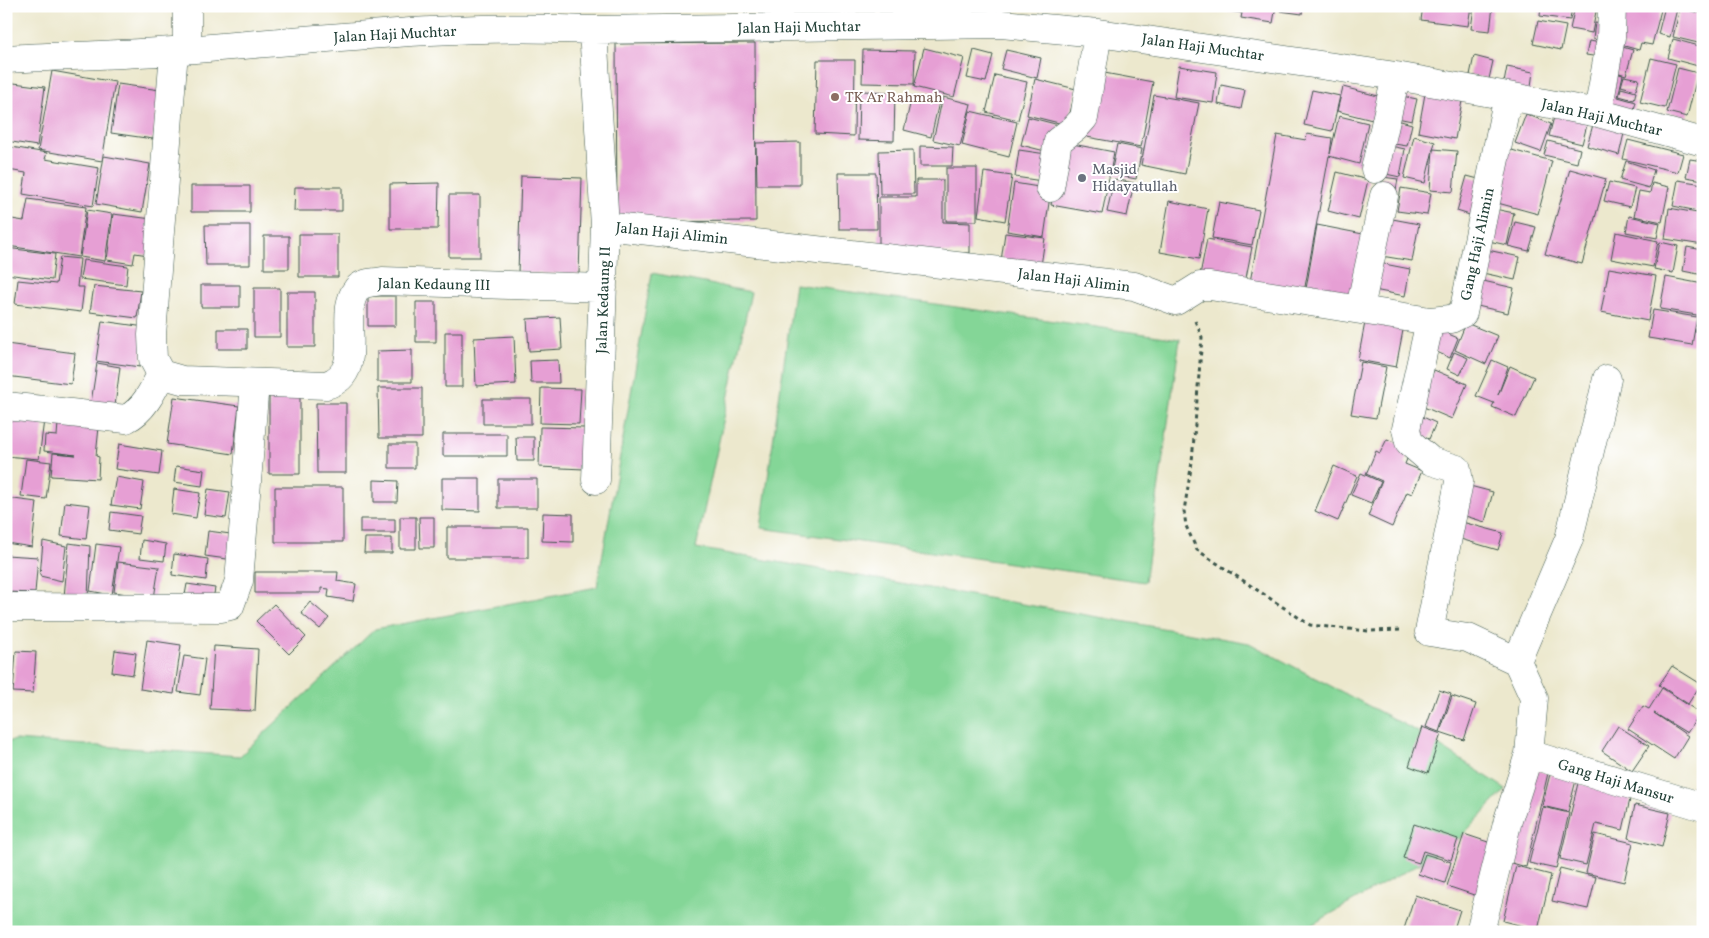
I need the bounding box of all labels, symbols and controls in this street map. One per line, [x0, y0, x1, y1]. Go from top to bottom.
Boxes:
street label: Jalan Haji Muchtar [737, 17, 861, 40]
street label: Jalan Haji Muchtar [333, 22, 457, 49]
street label: Jalan Haji Muchtar [1140, 30, 1265, 67]
place label: TK Ar Rahmah [845, 88, 943, 109]
marker: TK Ar Rahmah [829, 91, 841, 103]
street label: Jalan Haji Muchtar [1539, 94, 1664, 143]
place label: Masjid Hidayatullah [1092, 160, 1178, 198]
marker: Masjid Hidayatullah [1076, 172, 1088, 184]
street label: Gang Haji Alimin [1456, 186, 1501, 303]
street label: Jalan Haji Alimin [614, 218, 729, 251]
street label: Jalan Kedaung II [592, 246, 617, 354]
street label: Jalan Haji Alimin [1016, 264, 1131, 299]
street label: Jalan Kedaung III [377, 274, 491, 297]
street label: Gang Haji Mansur [1555, 755, 1676, 810]

